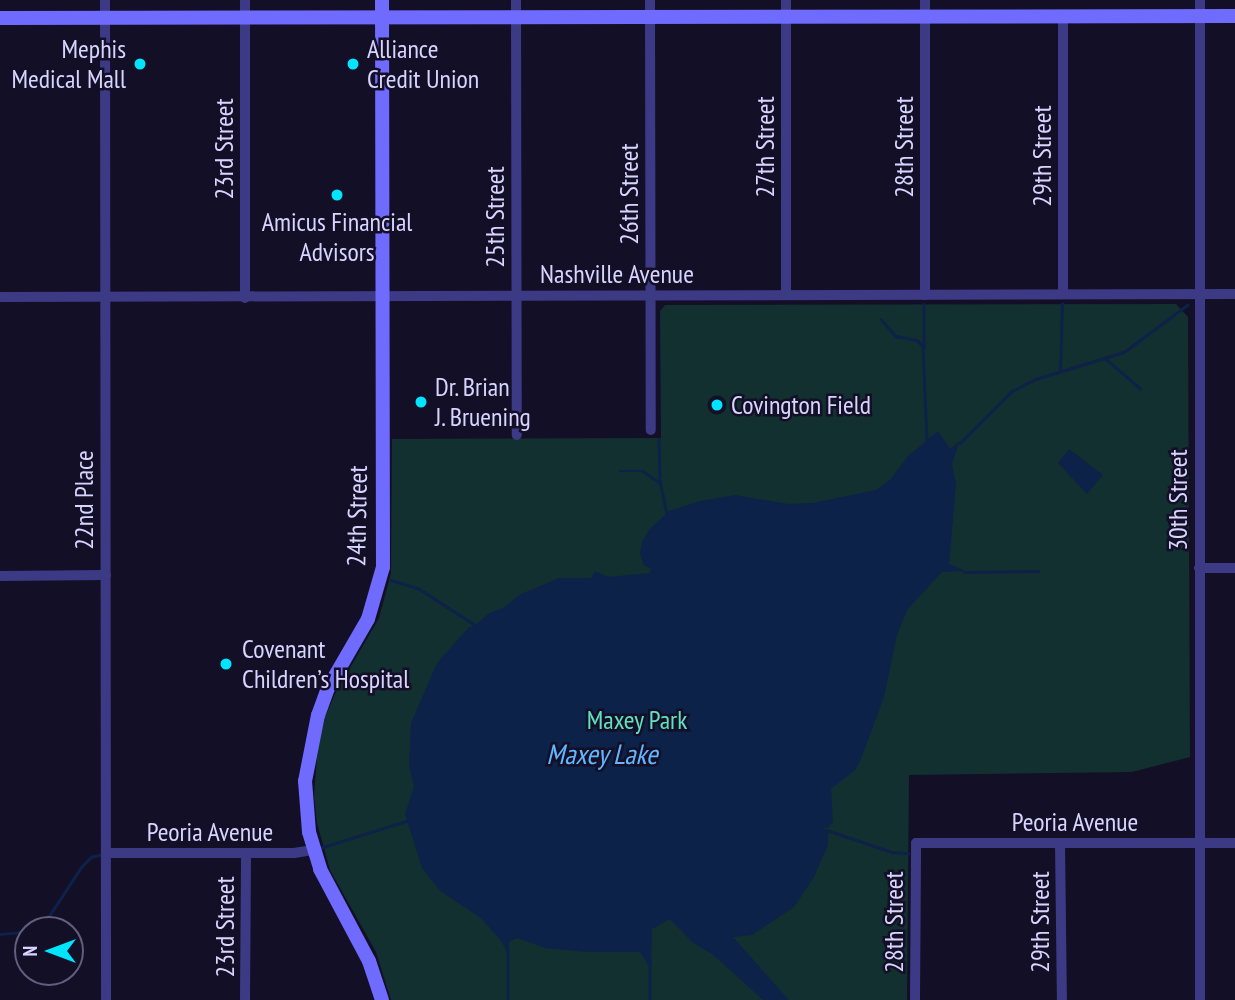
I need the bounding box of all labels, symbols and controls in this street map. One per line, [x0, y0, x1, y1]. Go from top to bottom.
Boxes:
place label: Mephis Medical Mall [11, 33, 126, 94]
place label: Alliance Credit Union [367, 33, 479, 94]
marker: Mephis Medical Mall [132, 56, 148, 72]
marker: Alliance Credit Union [345, 56, 361, 72]
street label: 27th Street [749, 96, 781, 198]
street label: 28th Street [888, 96, 920, 198]
street label: 23rd Street [208, 98, 240, 200]
street label: 29th Street [1026, 105, 1058, 207]
street label: 26th Street [613, 143, 645, 245]
street label: 25th Street [479, 166, 511, 268]
marker: Amicus Financial Advisors [329, 187, 345, 203]
place label: Amicus Financial Advisors [262, 206, 412, 268]
street label: Nashville Avenue [540, 258, 694, 290]
place label: Dr. Brian J. Bruening [435, 371, 532, 432]
place label: Covington Field [731, 389, 871, 421]
marker: Dr. Brian J. Bruening [413, 394, 429, 410]
marker: Covington Field [709, 397, 725, 413]
street label: 30th Street [1162, 449, 1194, 551]
street label: 22nd Place [68, 450, 100, 550]
street label: 24th Street [341, 465, 373, 567]
place label: Covenant Children’s Hospital [242, 633, 409, 694]
marker: Covenant Children’s Hospital [216, 654, 236, 674]
park label: Maxey Park [586, 704, 688, 736]
water label: Maxey Lake [546, 737, 658, 771]
street label: Peoria Avenue [1011, 806, 1139, 838]
street label: Peoria Avenue [146, 816, 274, 848]
street label: 28th Street [878, 871, 910, 973]
street label: 29th Street [1024, 871, 1056, 973]
street label: 23rd Street [209, 876, 241, 978]
north arrow [14, 916, 84, 986]
text: N [18, 946, 42, 956]

